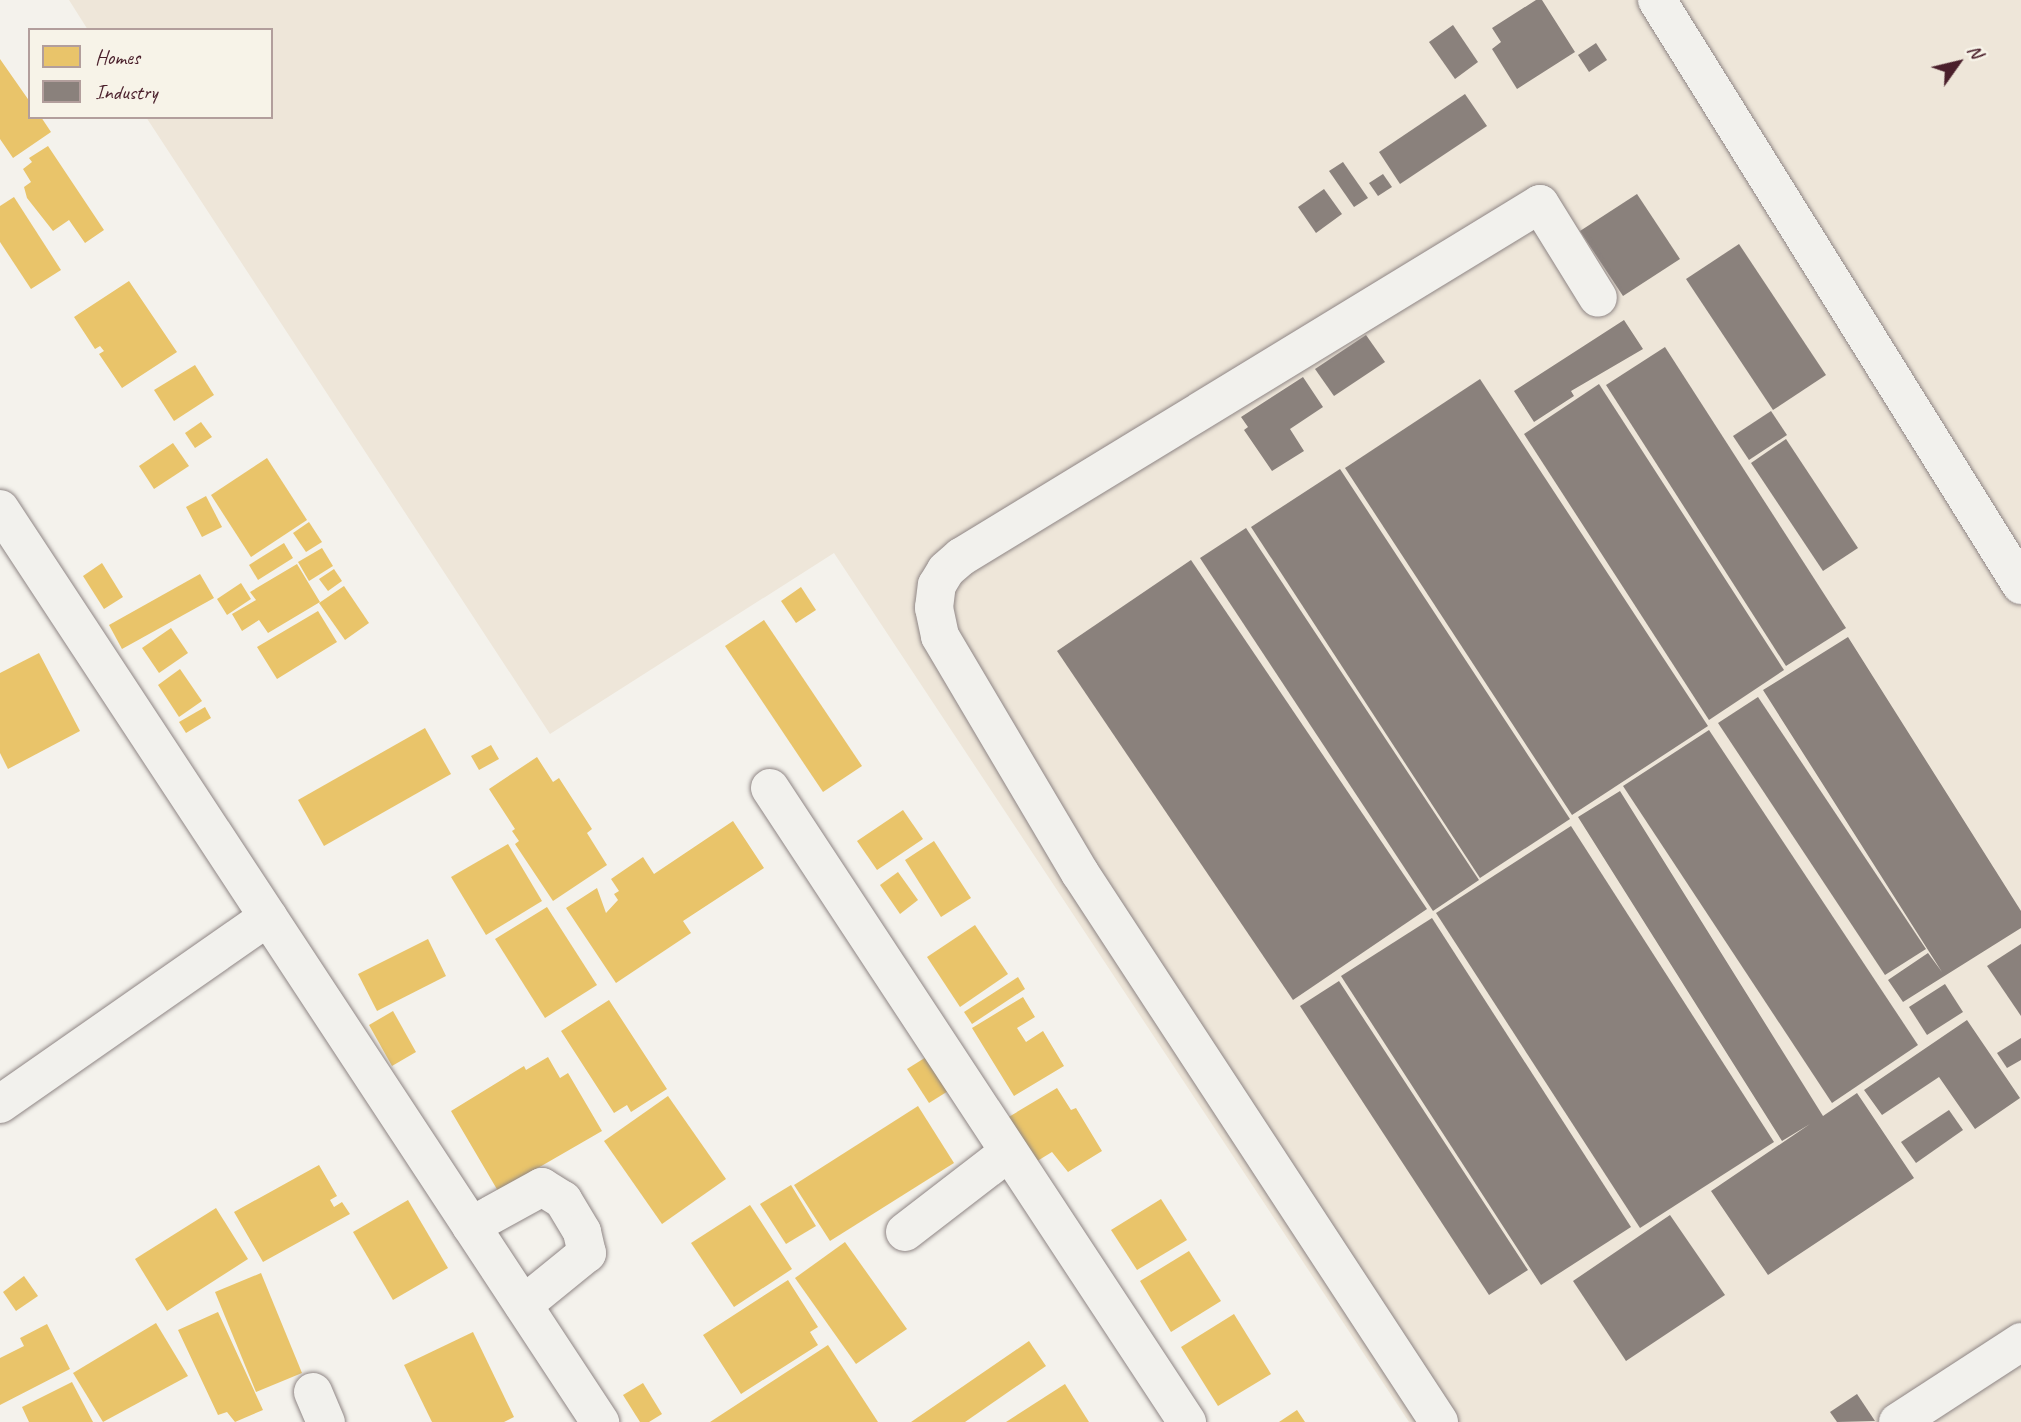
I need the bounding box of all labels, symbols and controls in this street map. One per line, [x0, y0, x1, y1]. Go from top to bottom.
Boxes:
legend [28, 28, 273, 119]
north arrow [1923, 28, 1993, 98]
text: N [1962, 40, 1989, 63]
text: Homes [95, 44, 140, 70]
text: Industry [95, 79, 158, 105]

